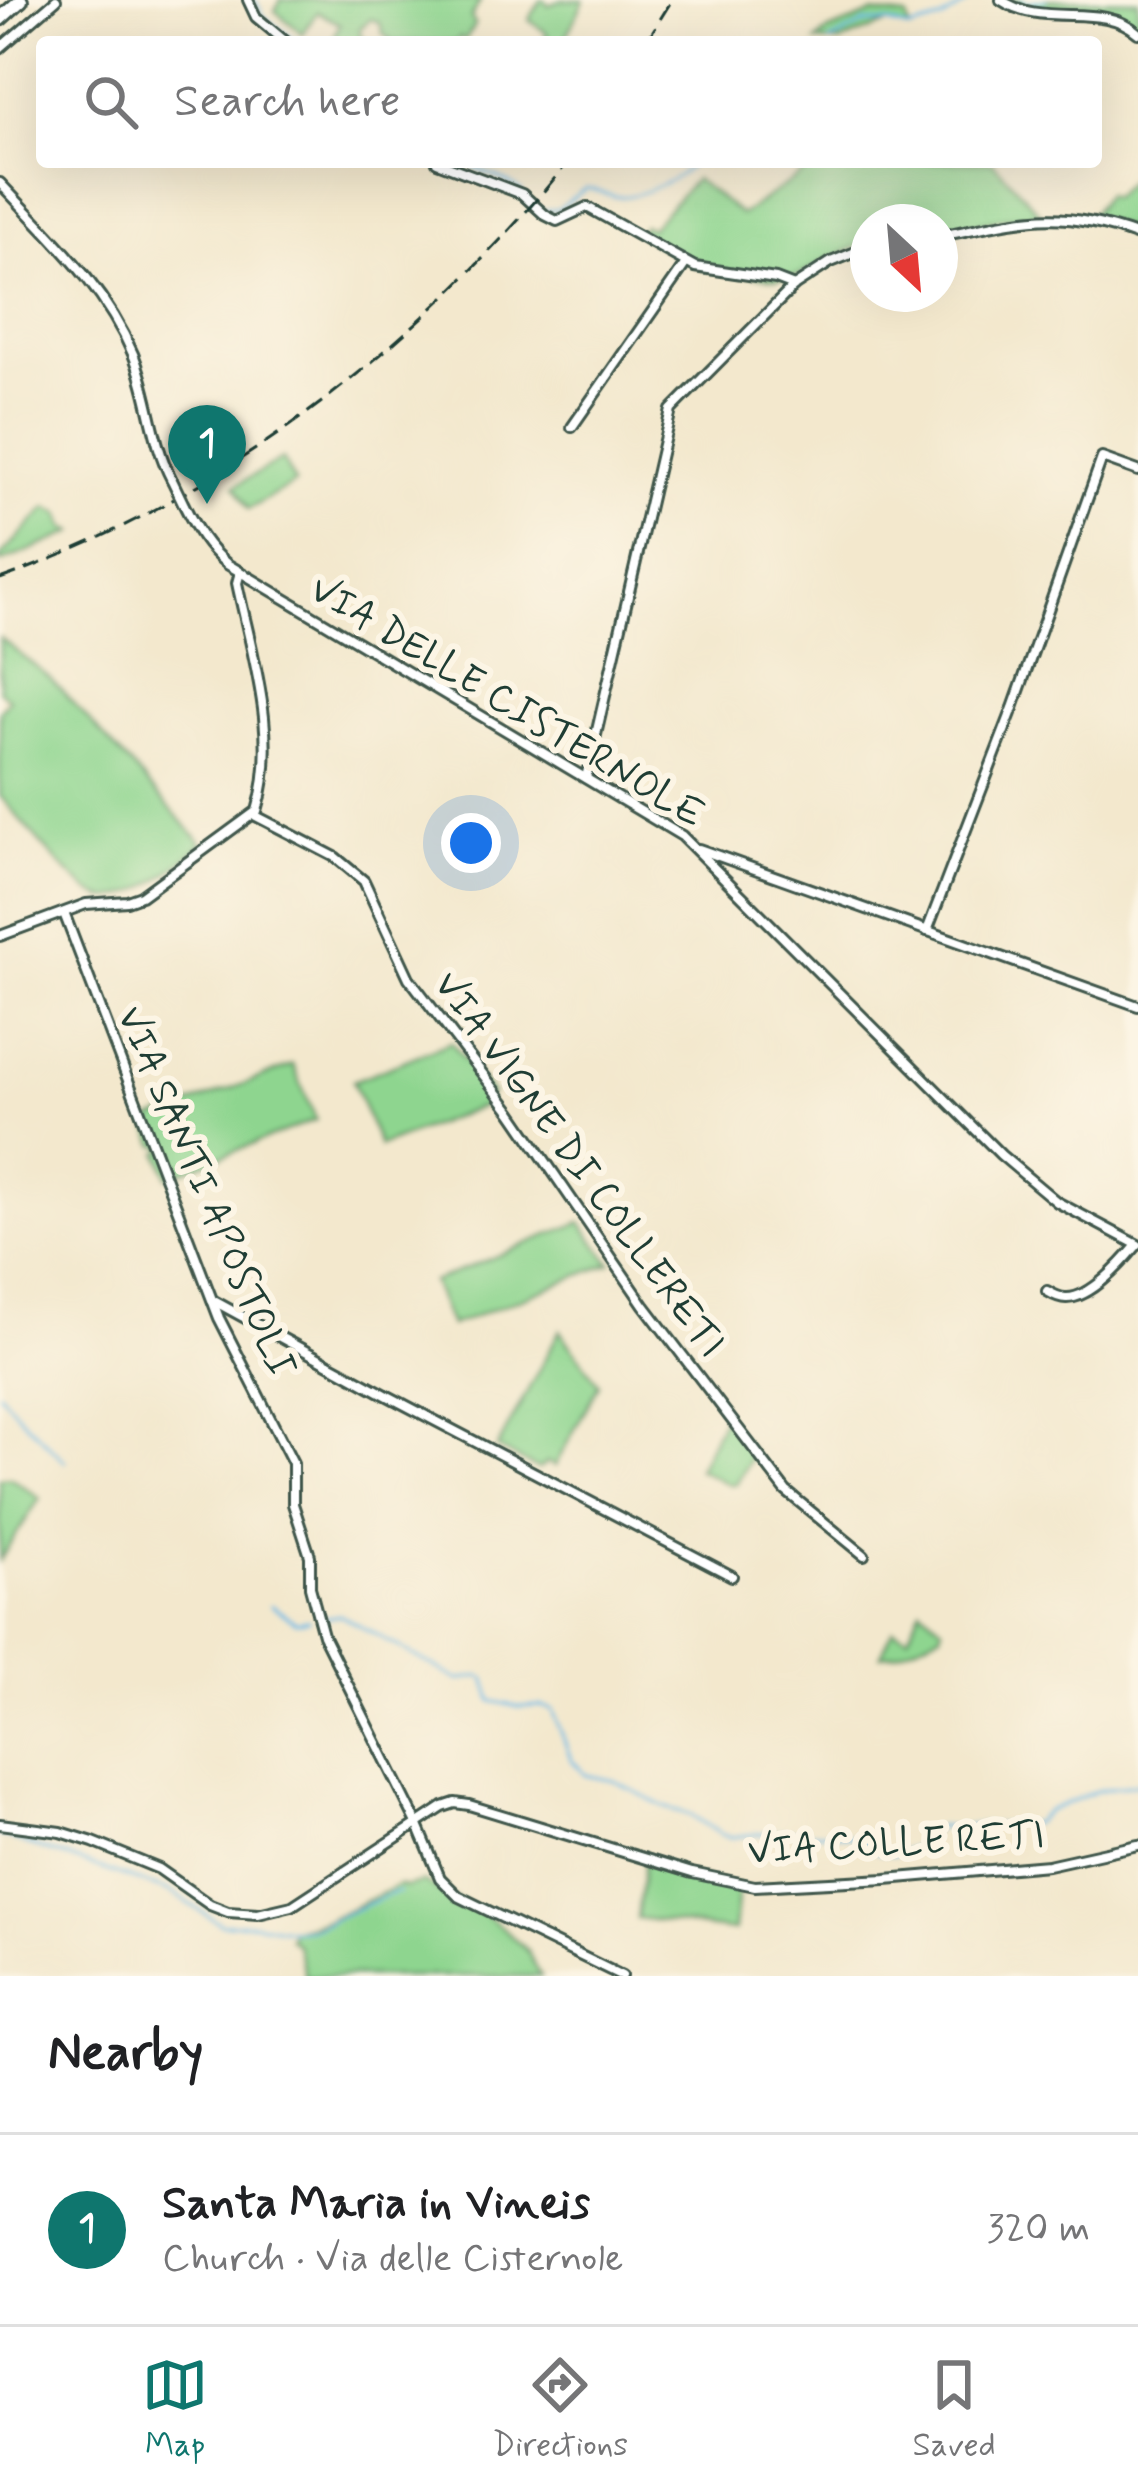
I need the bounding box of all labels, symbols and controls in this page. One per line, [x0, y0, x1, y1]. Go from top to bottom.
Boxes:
search box [36, 36, 1102, 168]
icon: search [78, 69, 144, 135]
text: Search here [174, 73, 401, 132]
north arrow [850, 204, 958, 312]
pin: 1 [168, 405, 246, 504]
street label: VIA DELLE CISTERNOLE [299, 565, 713, 841]
your location [441, 813, 501, 873]
street label: VIA VIGNE DI COLLERETI [421, 962, 736, 1368]
street label: VIA SANTI APOSTOLI [103, 999, 306, 1386]
street label: VIA COLLE RETI [746, 1811, 1046, 1878]
text: Nearby [48, 2021, 203, 2087]
text: Santa Maria in Vineis [162, 2175, 590, 2234]
text: 1 [78, 2204, 96, 2255]
text: 320 m [987, 2204, 1090, 2255]
text: Church · Via delle Cisternole [162, 2234, 623, 2285]
tab: Map [142, 2352, 208, 2468]
tab: Directions [492, 2352, 628, 2468]
tab: Saved [912, 2352, 996, 2468]

